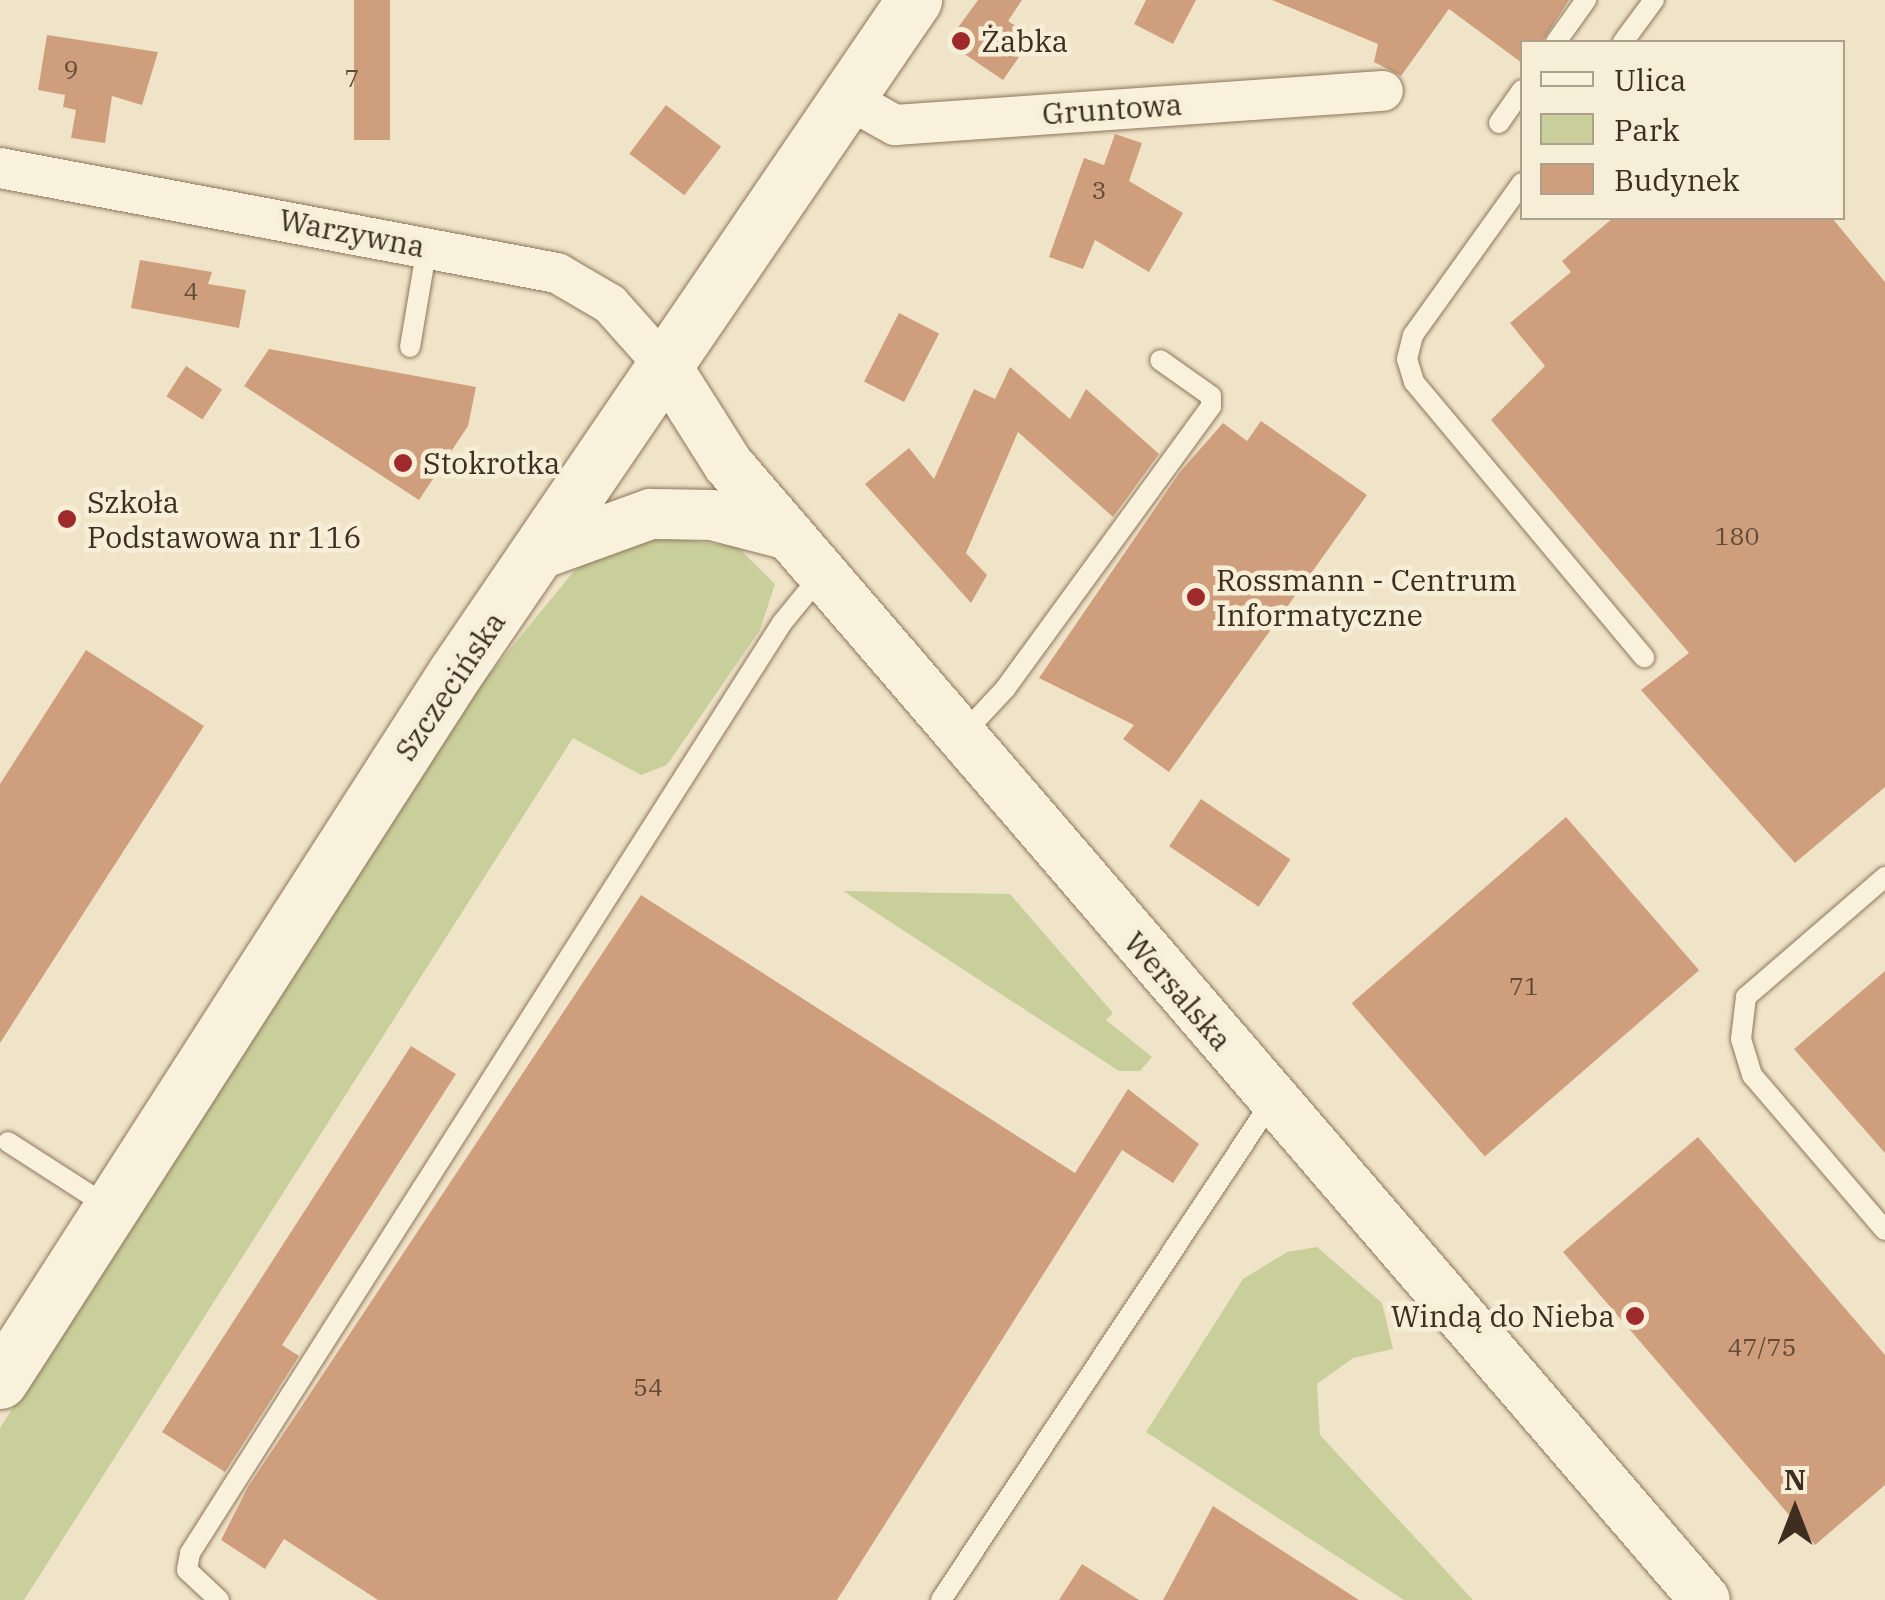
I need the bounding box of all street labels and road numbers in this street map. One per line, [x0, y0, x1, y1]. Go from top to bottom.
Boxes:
street label: Gruntowa [1041, 86, 1183, 132]
street label: Warzywna [276, 201, 428, 265]
street label: Szczecińska [387, 605, 513, 767]
street label: Wersalska [1117, 924, 1239, 1058]

